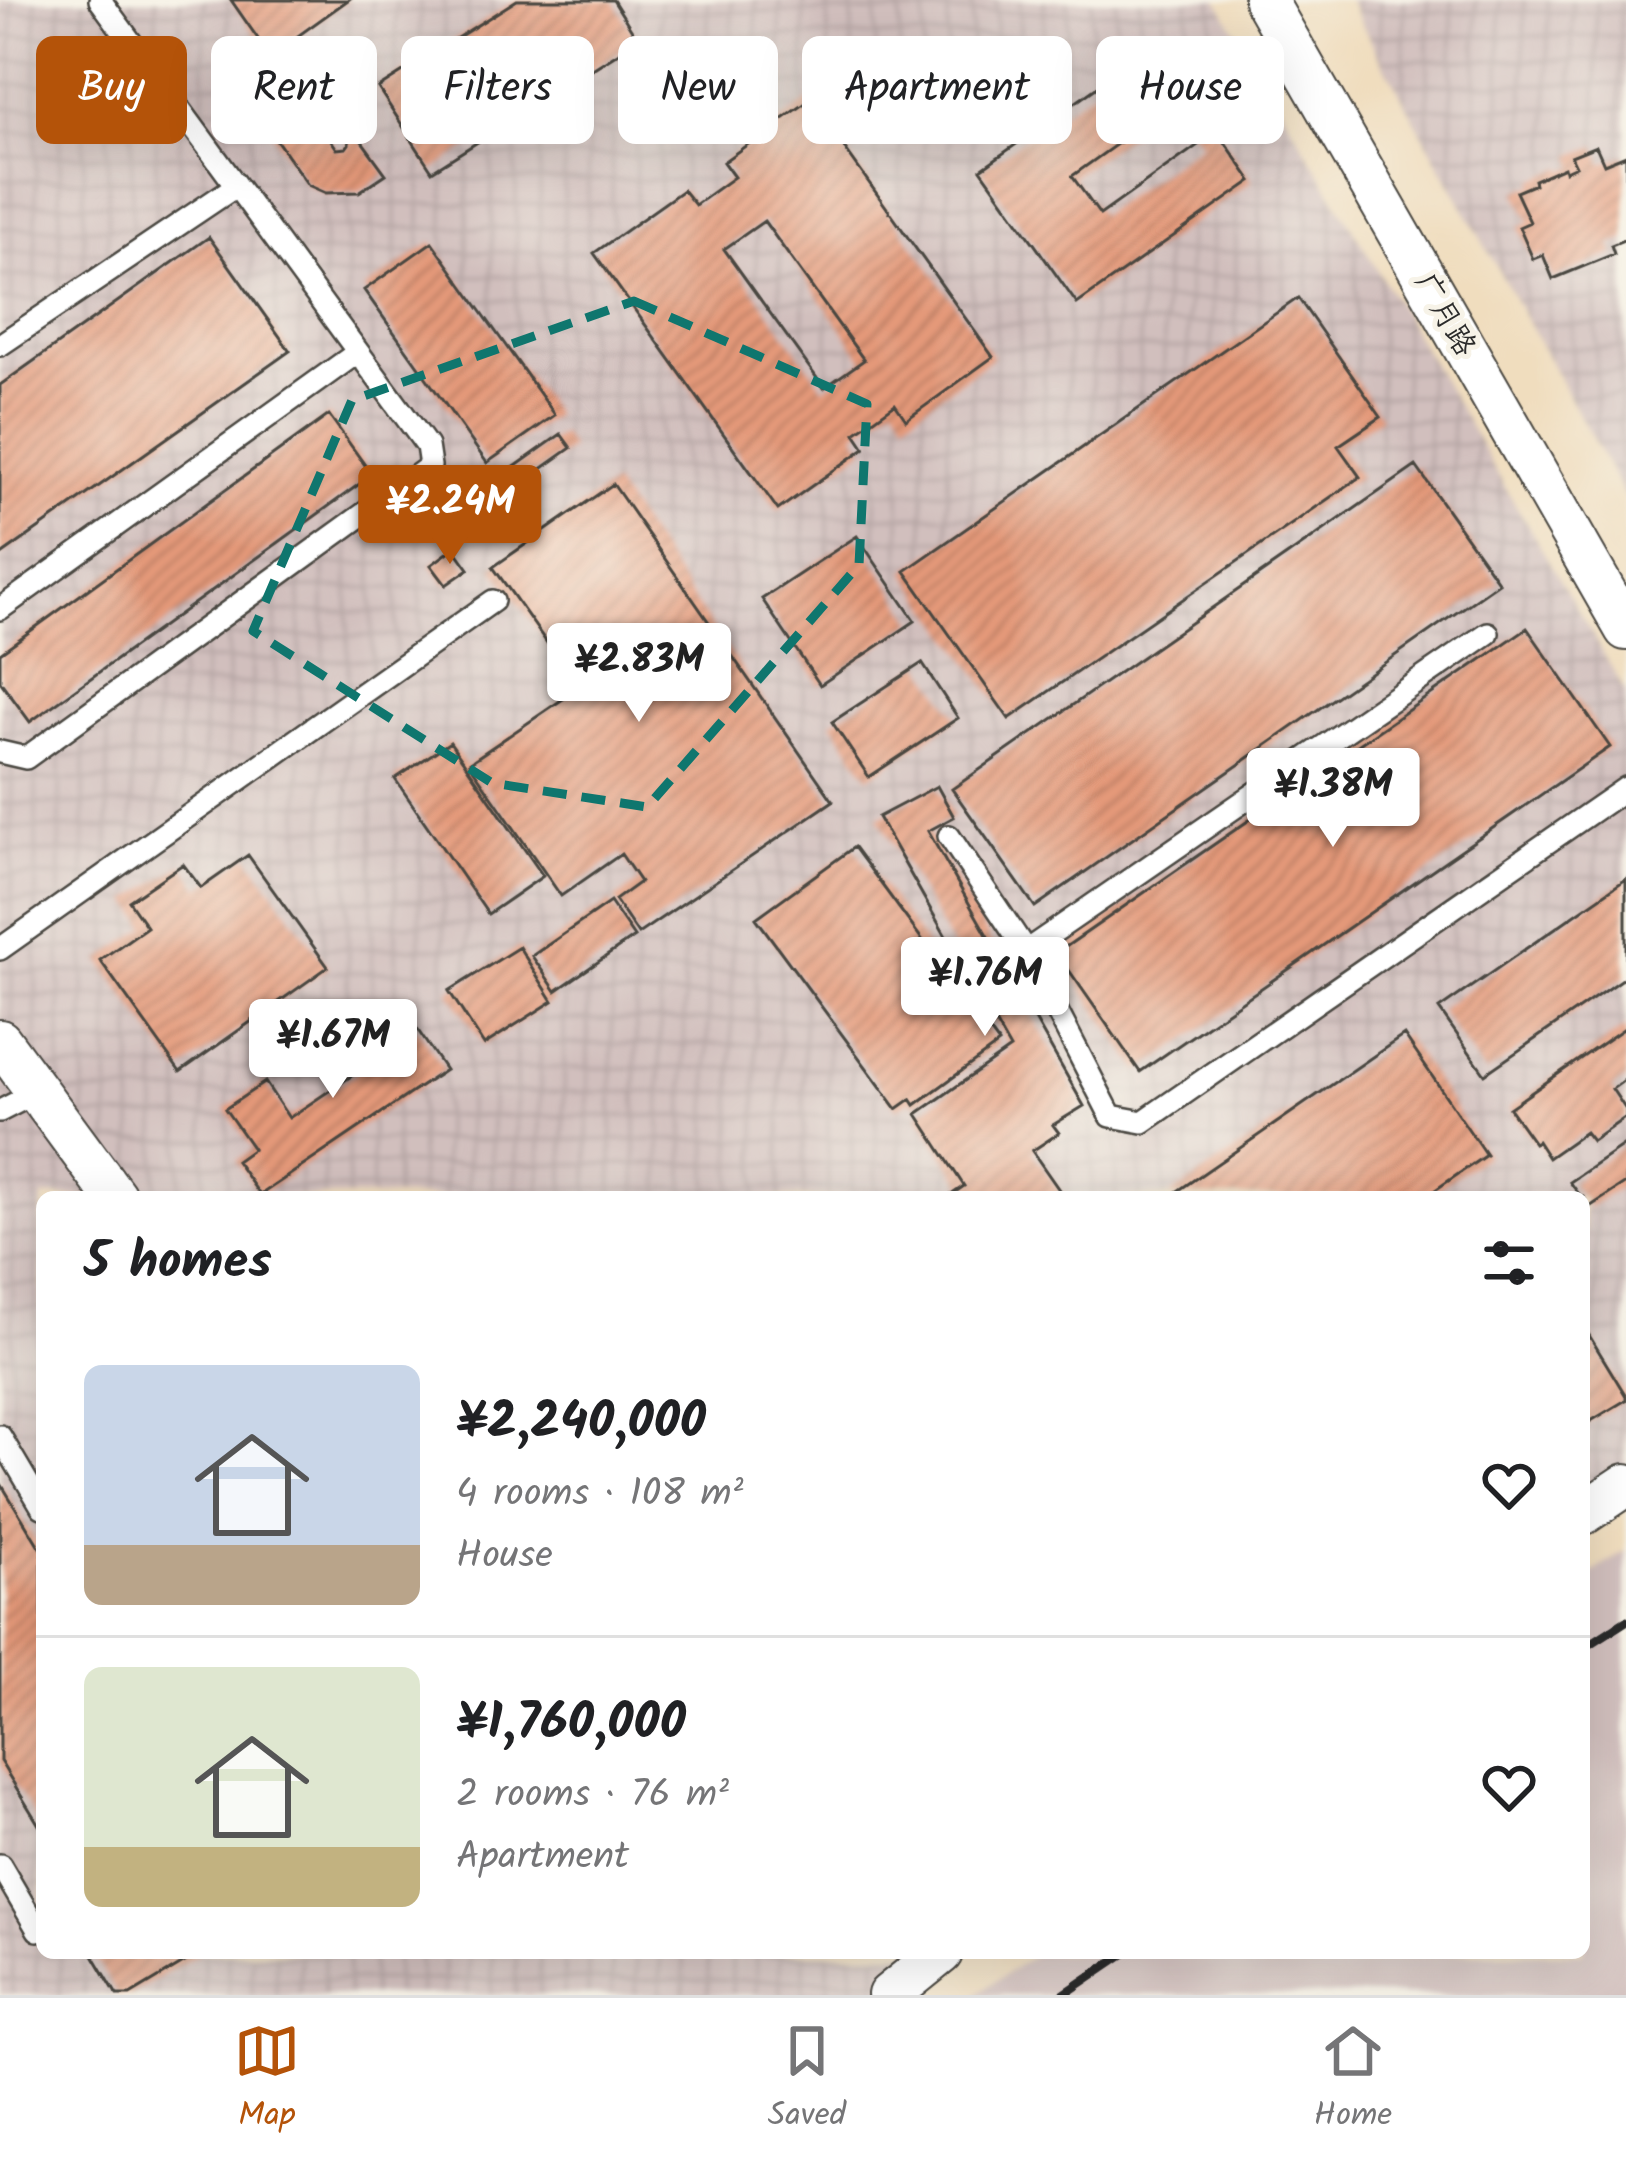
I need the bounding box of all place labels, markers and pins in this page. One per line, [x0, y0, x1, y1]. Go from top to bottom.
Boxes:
pin: ¥2.24M [352, 465, 548, 567]
pin: ¥2.83M [541, 623, 737, 725]
pin: ¥1.38M [1235, 748, 1431, 850]
pin: ¥1.76M [887, 937, 1083, 1039]
pin: ¥1.67M [235, 999, 431, 1101]

